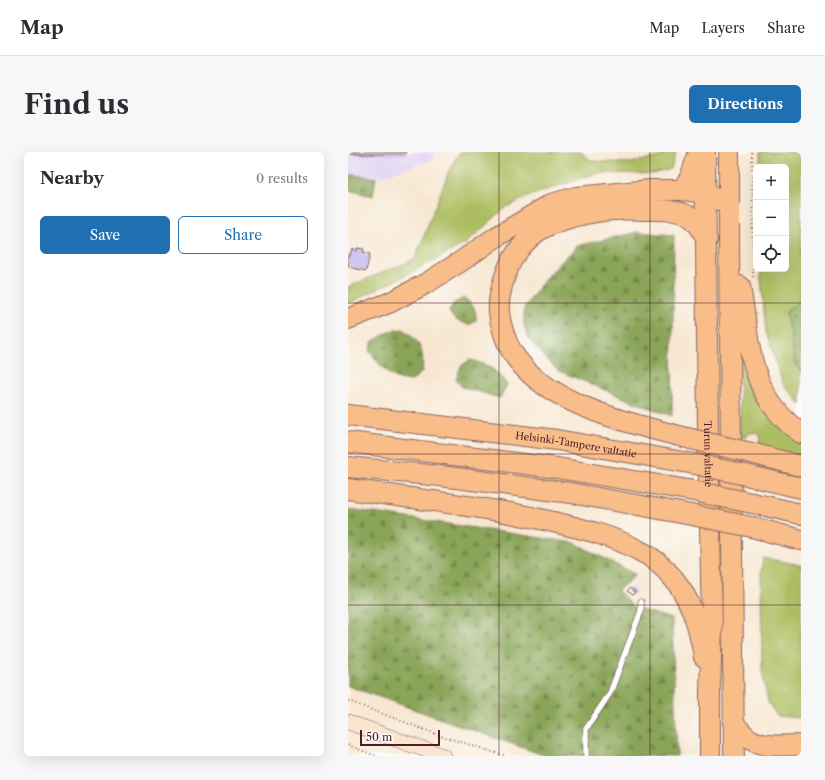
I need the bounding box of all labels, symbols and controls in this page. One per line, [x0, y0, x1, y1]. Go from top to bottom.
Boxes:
text: Map [20, 16, 64, 39]
text: Map [649, 19, 679, 37]
text: Layers [701, 19, 745, 37]
text: Share [767, 19, 805, 37]
button: Directions [689, 85, 801, 123]
text: Find us [24, 87, 129, 121]
map controls [753, 164, 789, 272]
button: + [753, 164, 789, 200]
text: Nearby [40, 168, 104, 188]
text: 0 results [256, 170, 308, 186]
button: − [753, 200, 789, 236]
button: Save [40, 216, 170, 254]
button: Share [178, 216, 308, 254]
button: locate [753, 236, 789, 272]
street label: Turun valtatie [701, 421, 715, 488]
street label: Helsinki-Tampere valtatie [515, 429, 638, 461]
scale bar [360, 728, 440, 747]
text: 50 m [366, 730, 392, 744]

